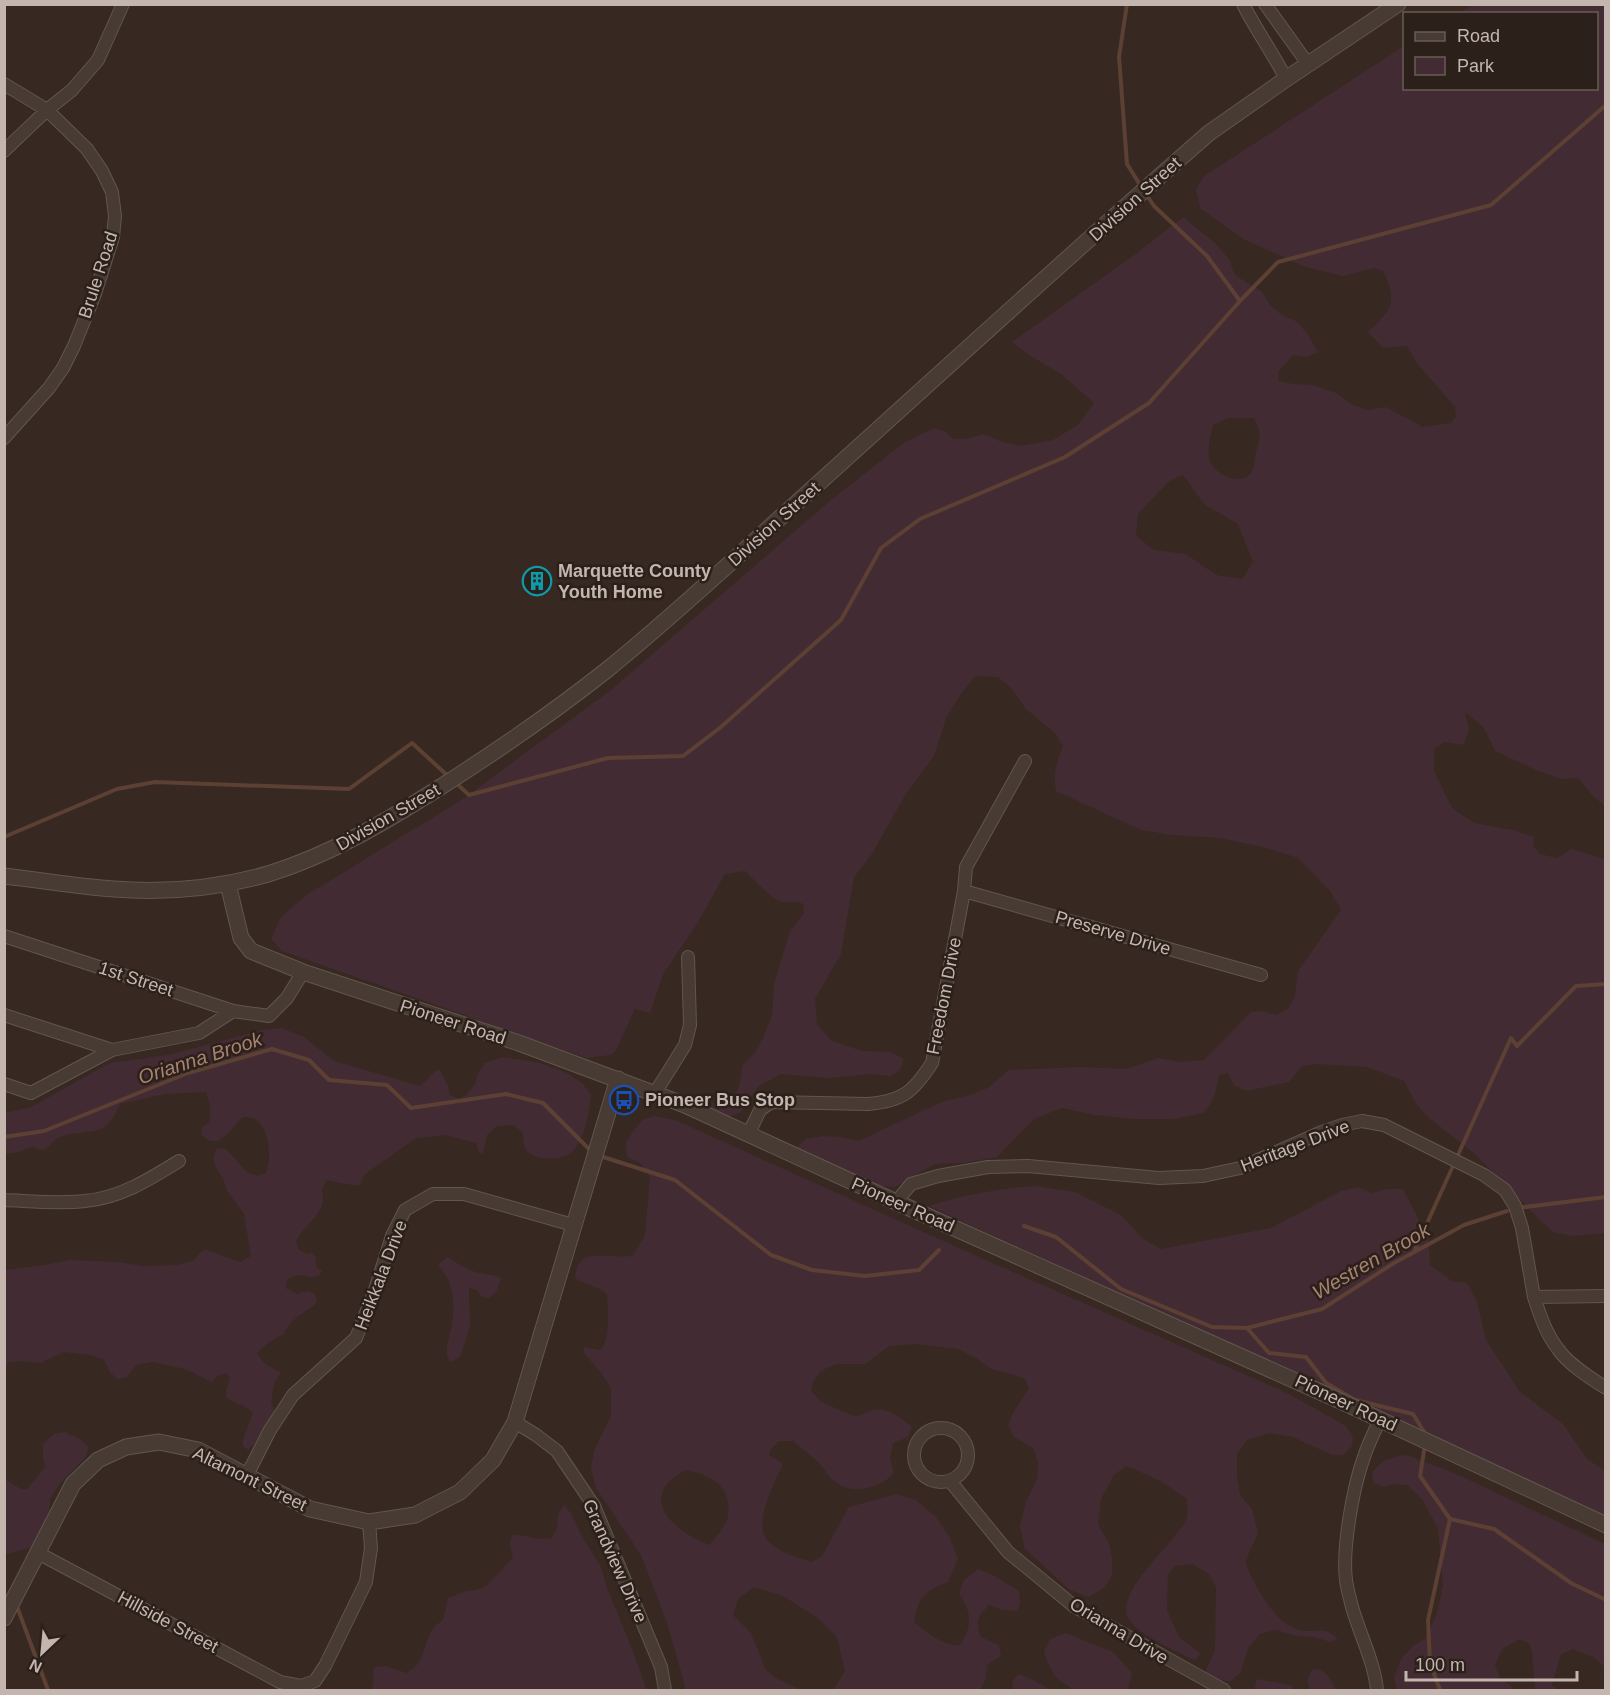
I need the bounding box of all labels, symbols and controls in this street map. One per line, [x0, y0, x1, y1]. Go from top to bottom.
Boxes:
legend [1403, 12, 1598, 90]
text: Road [1457, 26, 1500, 46]
text: Park [1457, 56, 1495, 76]
street label: Division Street [1085, 153, 1185, 245]
street label: Brule Road [75, 229, 121, 321]
street label: Division Street [724, 478, 824, 570]
place label: Marquette County Youth Home [558, 561, 711, 602]
building icon: Marquette County Youth Home [521, 565, 553, 597]
street label: Division Street [333, 779, 443, 855]
street label: Preserve Drive [1053, 907, 1173, 959]
street label: Freedom Drive [923, 936, 965, 1056]
street label: 1st Street [96, 958, 176, 1000]
street label: Pioneer Road [398, 995, 508, 1049]
water label: Orianna Brook [135, 1027, 266, 1088]
bus stop icon: Pioneer Bus Stop [608, 1084, 640, 1116]
place label: Pioneer Bus Stop [645, 1090, 795, 1110]
street label: Heritage Drive [1238, 1116, 1352, 1176]
street label: Pioneer Road [849, 1173, 957, 1237]
street label: Heikkala Drive [351, 1217, 411, 1333]
water label: Westren Brook [1308, 1218, 1434, 1304]
street label: Pioneer Road [1292, 1371, 1400, 1435]
street label: Altamont Street [190, 1443, 310, 1515]
street label: Grandview Drive [579, 1496, 651, 1626]
street label: Hillside Street [114, 1587, 222, 1657]
street label: Orianna Drive [1066, 1594, 1172, 1668]
north arrow [12, 1623, 72, 1683]
scale bar [1406, 1644, 1577, 1682]
text: 100 m [1415, 1655, 1465, 1675]
text: N [27, 1656, 45, 1676]

